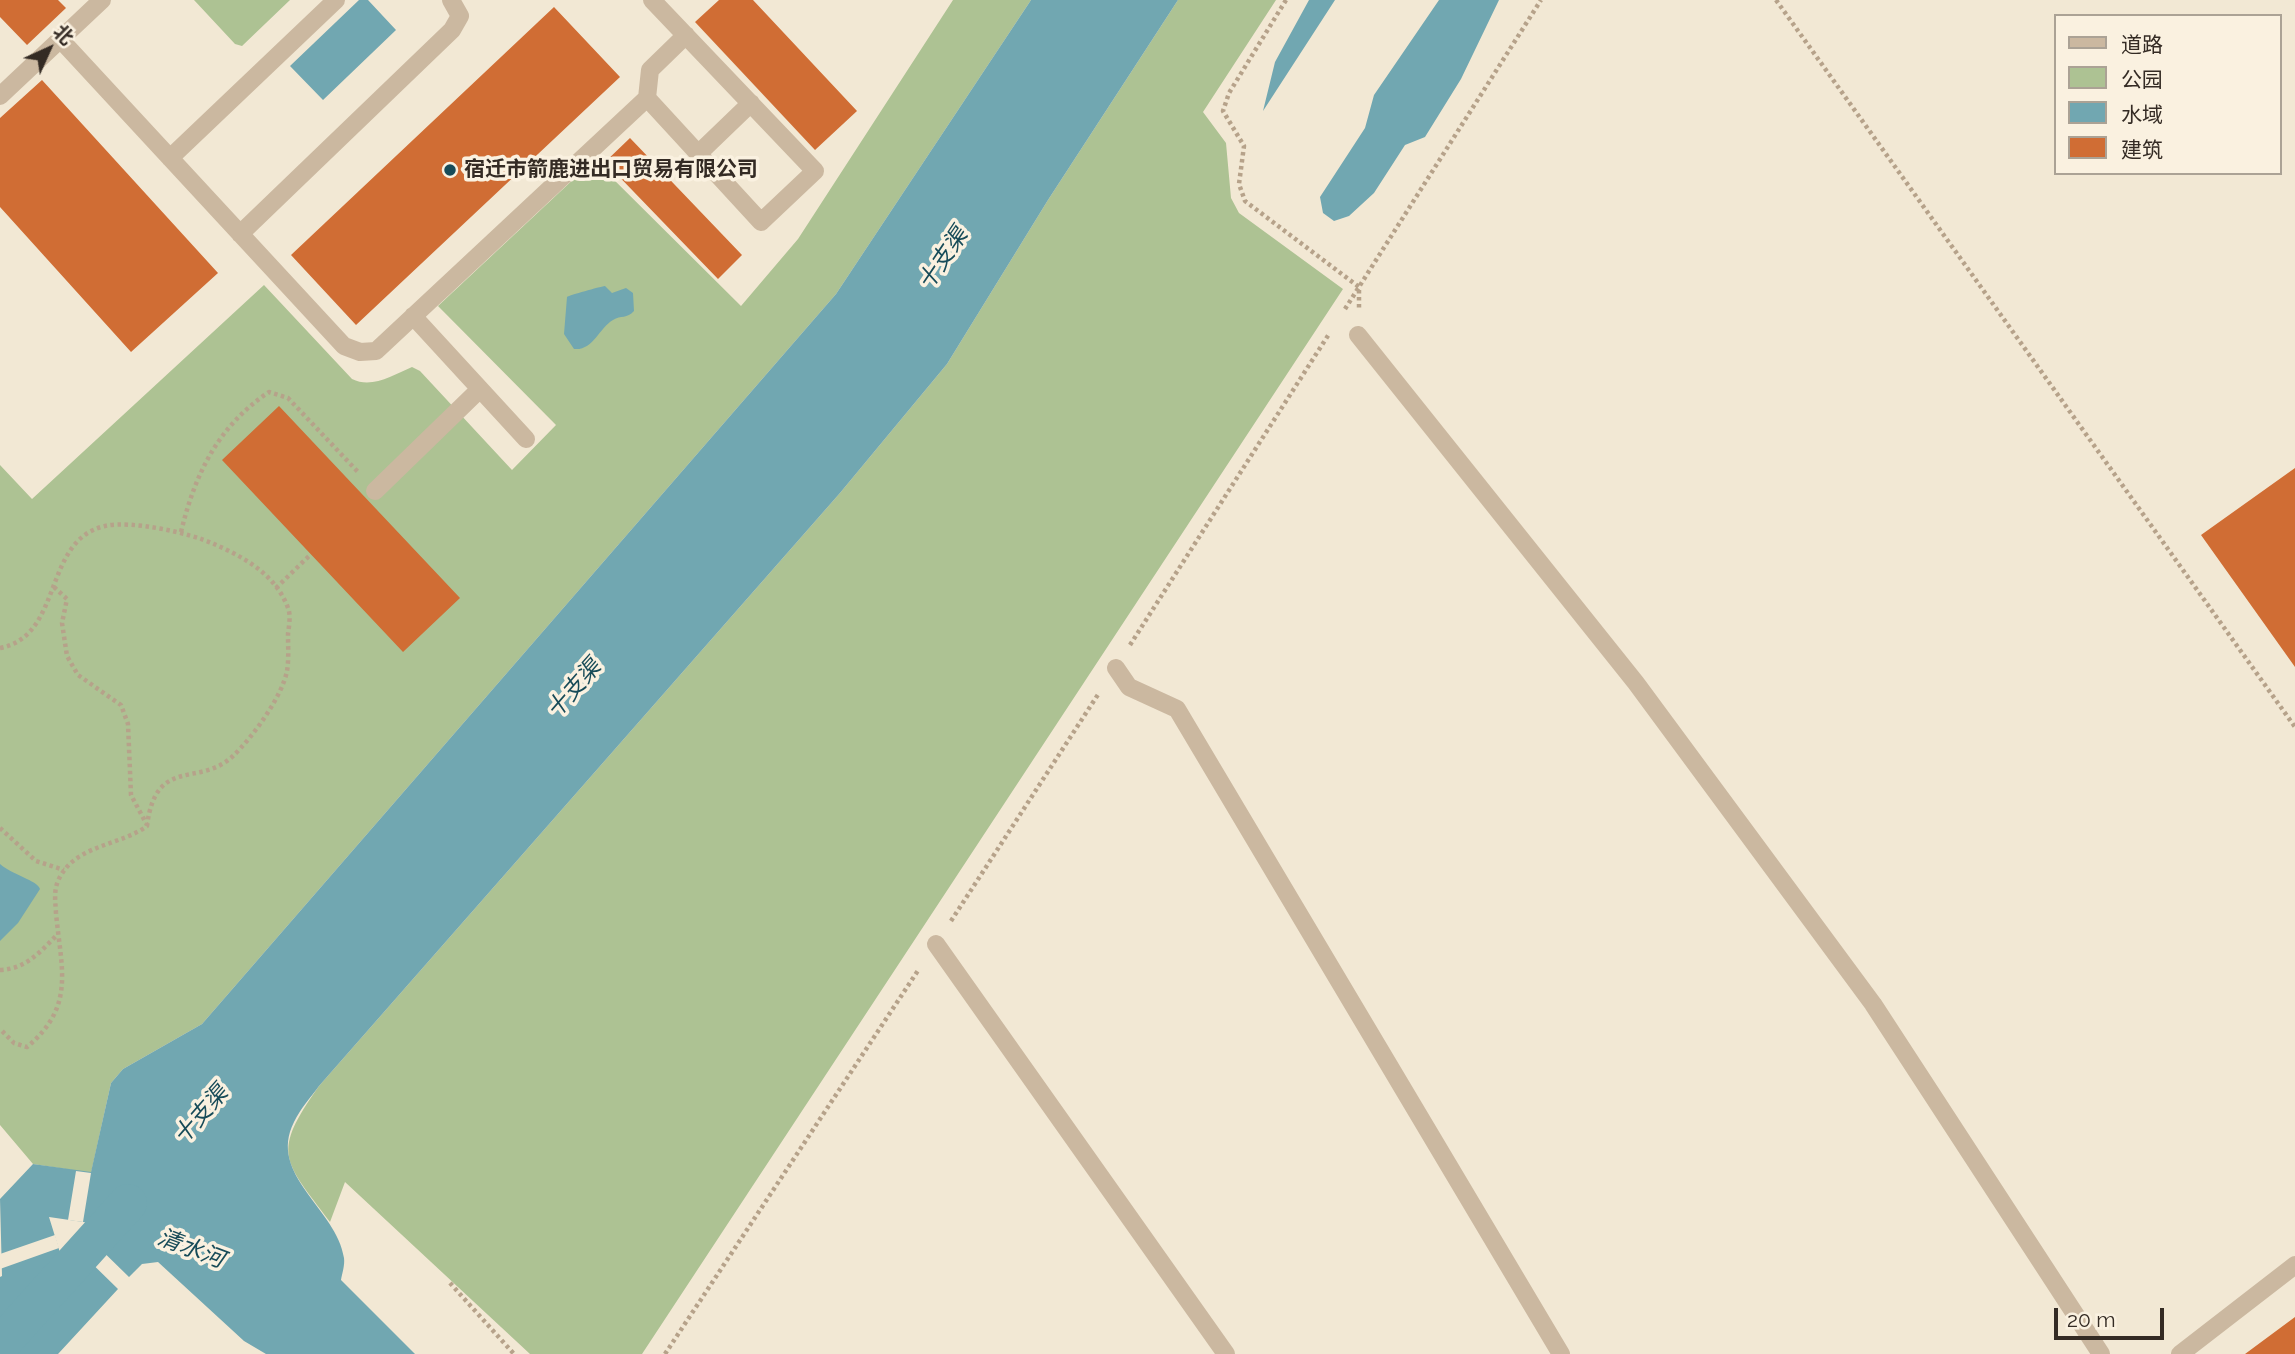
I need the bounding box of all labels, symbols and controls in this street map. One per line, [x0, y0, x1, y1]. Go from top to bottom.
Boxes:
north arrow [14, 14, 84, 84]
legend [2054, 14, 2281, 175]
text: 北 [49, 20, 78, 49]
text: 道路 [2121, 32, 2163, 57]
text: 公园 [2121, 67, 2163, 92]
text: 水域 [2121, 102, 2163, 127]
text: 建筑 [2121, 137, 2163, 162]
place label: 宿迁市箭鹿进出口贸易有限公司 [464, 157, 758, 183]
marker: 宿迁市箭鹿进出口贸易有限公司 [442, 162, 458, 178]
water label: 十支渠 [912, 223, 974, 295]
water label: 十支渠 [541, 654, 607, 724]
water label: 十支渠 [168, 1080, 234, 1150]
water label: 清水河 [154, 1224, 228, 1274]
scale bar [2057, 1294, 2167, 1338]
text: 20 m [2067, 1307, 2115, 1332]

